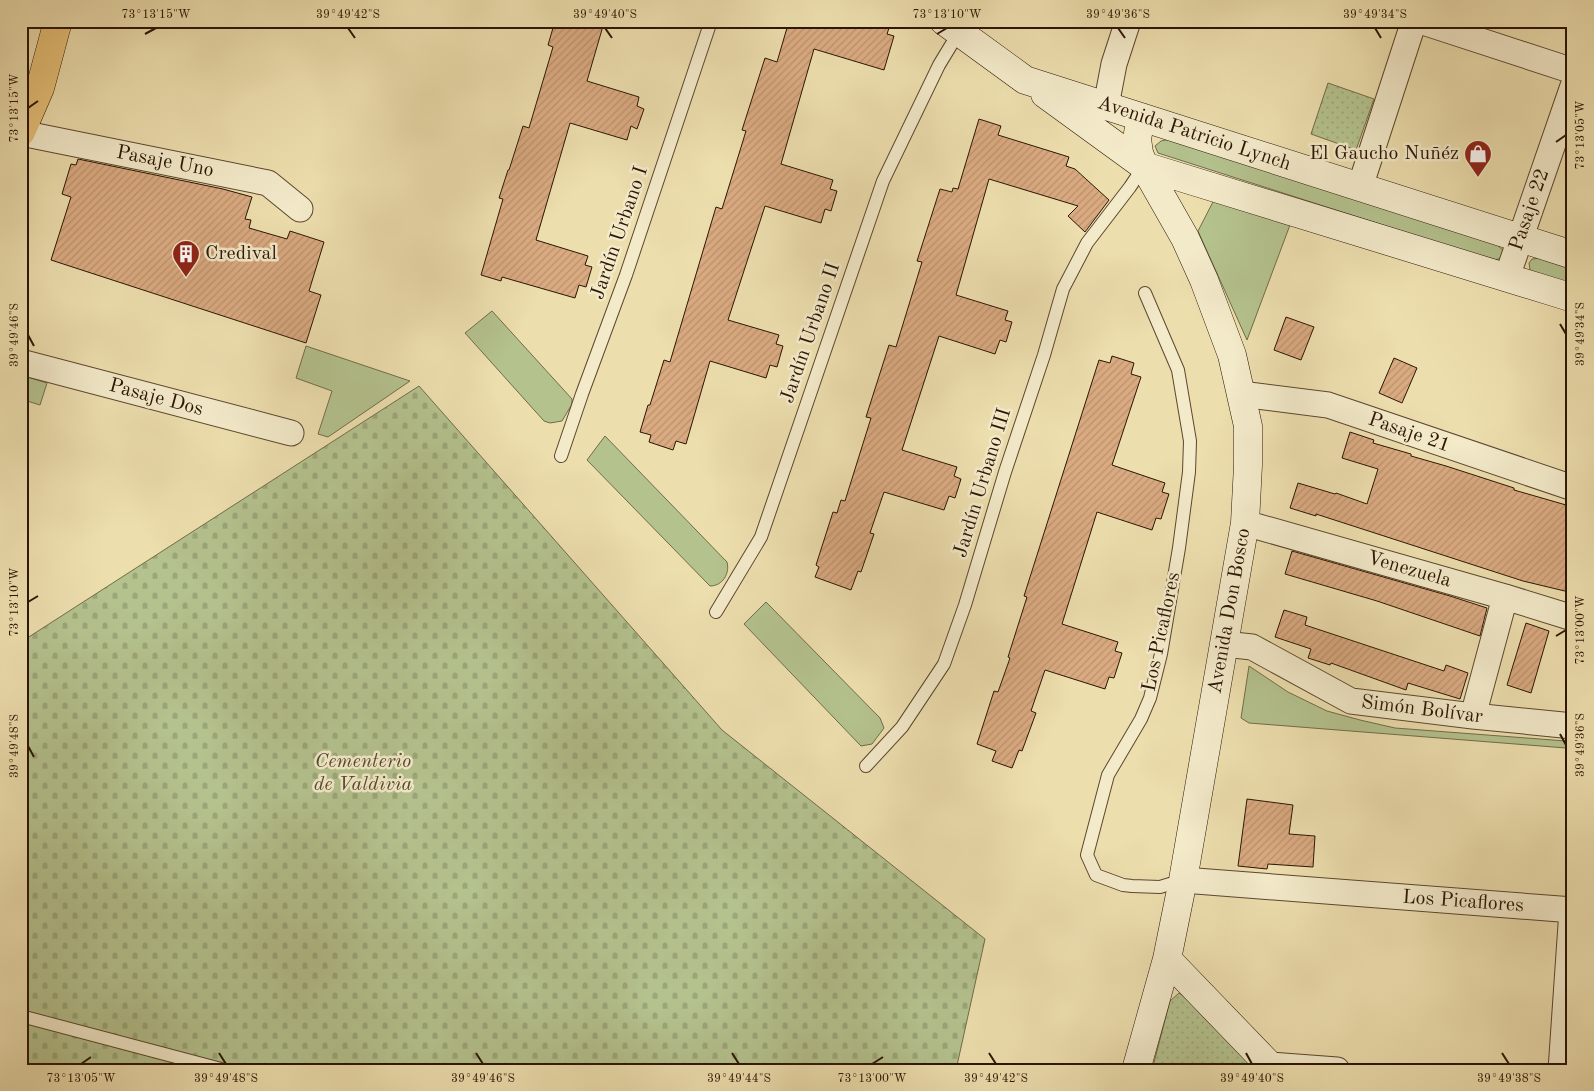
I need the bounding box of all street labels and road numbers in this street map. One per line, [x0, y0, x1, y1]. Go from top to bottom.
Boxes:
street label: Avenida Patricio Lynch [1095, 93, 1293, 175]
street label: Pasaje Uno [115, 143, 215, 181]
street label: Jardín Urbano I [588, 164, 652, 302]
street label: Pasaje 22 [1507, 166, 1553, 254]
street label: Jardín Urbano II [778, 260, 844, 406]
street label: Pasaje Dos [107, 376, 205, 420]
street label: Jardín Urbano III [951, 406, 1015, 560]
street label: Pasaje 21 [1365, 410, 1453, 456]
street label: Avenida Don Bosco [1206, 527, 1254, 695]
street label: Venezuela [1365, 548, 1454, 592]
street label: Los Picaflores [1140, 570, 1184, 694]
street label: Simón Bolívar [1360, 693, 1484, 727]
street label: Los Picaflores [1402, 888, 1524, 916]

